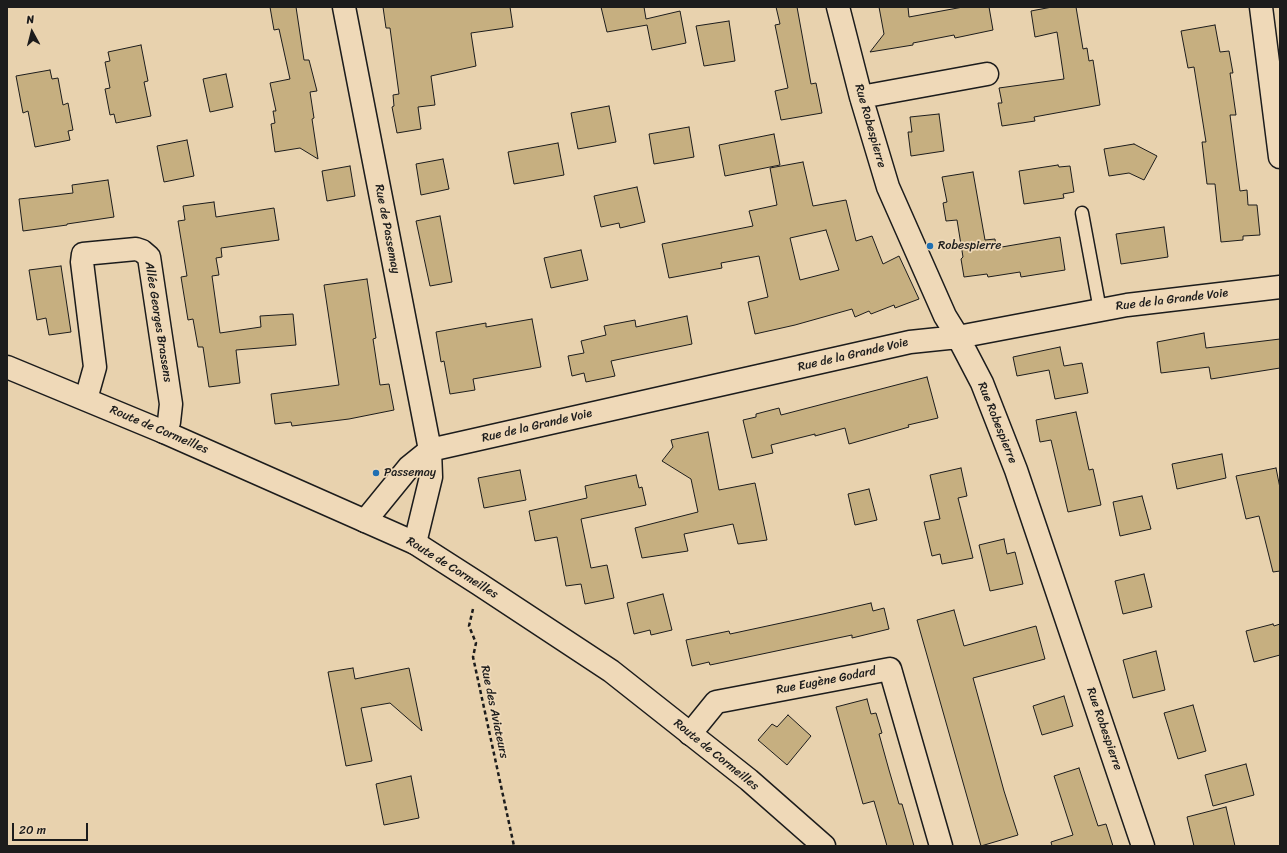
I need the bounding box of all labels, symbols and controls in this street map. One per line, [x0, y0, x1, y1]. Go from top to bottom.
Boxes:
text: N [26, 10, 35, 29]
north arrow [12, 12, 52, 52]
street label: Rue Robespierre [851, 82, 889, 170]
street label: Rue de Passemay [371, 183, 403, 275]
place label: Robespierre [938, 239, 1001, 253]
marker: Robespierre [925, 241, 935, 251]
street label: Allée Georges Brassens [141, 261, 175, 383]
street label: Rue de la Grande Voie [1115, 286, 1229, 314]
street label: Rue de la Grande Voie [796, 335, 910, 375]
street label: Rue Robespierre [974, 380, 1020, 466]
street label: Route de Cormeilles [108, 403, 210, 457]
street label: Rue de la Grande Voie [480, 406, 594, 446]
place label: Passemay [384, 466, 436, 480]
marker: Passemay [371, 468, 381, 478]
street label: Route de Cormeilles [404, 534, 500, 602]
street label: Rue des Aviateurs [477, 664, 511, 760]
street label: Rue Eugène Godard [775, 664, 877, 698]
street label: Rue Robespierre [1083, 686, 1125, 772]
street label: Route de Cormeilles [671, 716, 761, 794]
scale bar [14, 815, 90, 841]
text: 20 m [19, 819, 46, 841]

